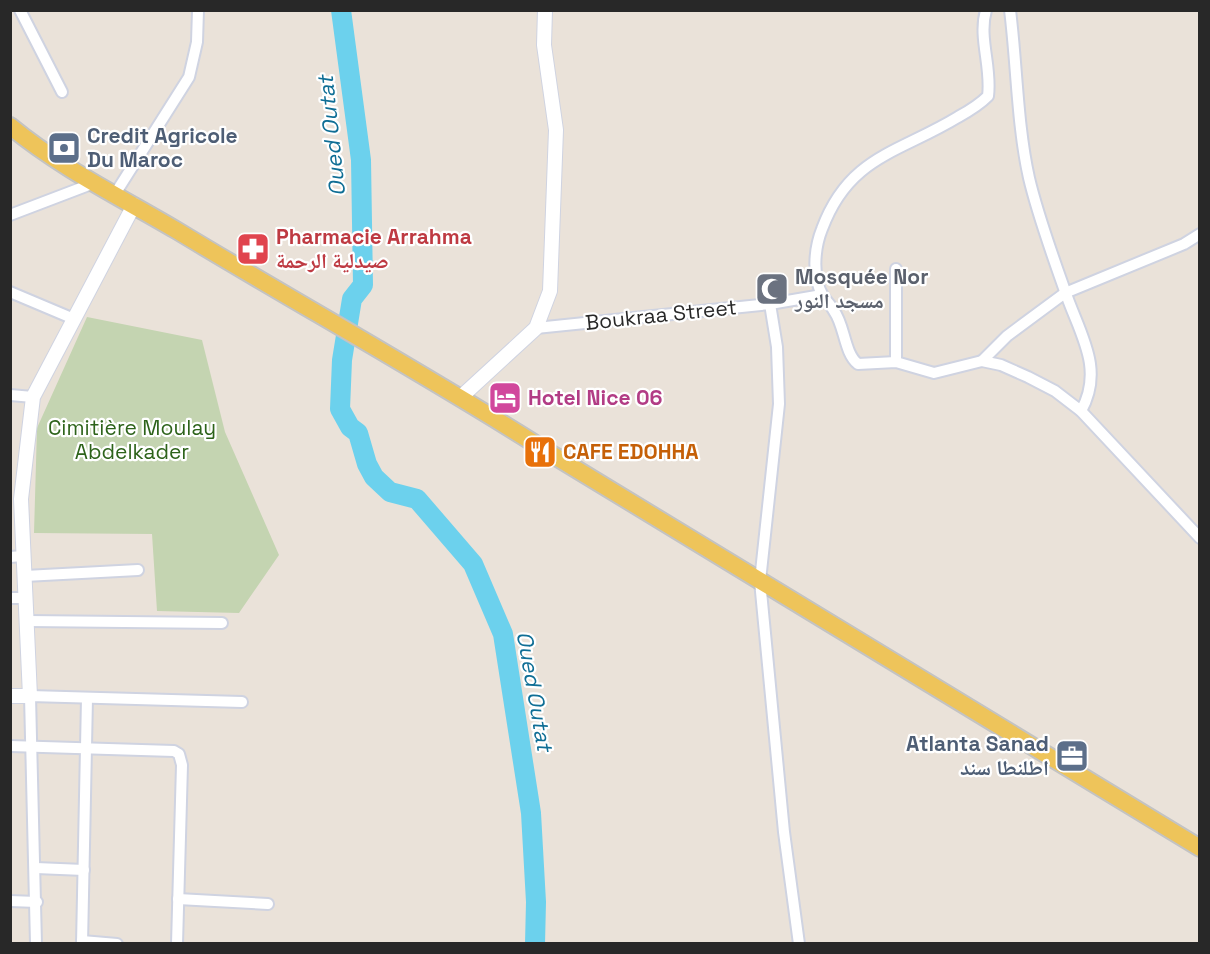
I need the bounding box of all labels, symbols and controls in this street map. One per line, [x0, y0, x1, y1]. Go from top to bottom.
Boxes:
water label: Oued Outat [311, 72, 351, 198]
place label: Credit Agricole Du Maroc [87, 122, 238, 173]
bank icon: Credit Agricole Du Maroc [46, 130, 82, 166]
place label: Pharmacie Arrahma صيدلية الرحمة [276, 223, 472, 274]
pharmacy icon: Pharmacie Arrahma صيدلية الرحمة [235, 231, 271, 267]
place label: Mosquée Nor مسجد النور [794, 263, 929, 314]
mosque icon: Mosquée Nor مسجد النور [754, 271, 790, 307]
street label: Boukraa Street [584, 293, 738, 336]
hotel icon: Hotel Nice 06 [487, 380, 523, 416]
place label: Hotel Nice 06 [528, 384, 663, 411]
park label: Cimitière Moulay Abdelkader [48, 414, 216, 465]
restaurant icon: CAFE EDOHHA [522, 434, 558, 470]
place label: CAFE EDOHHA [563, 438, 699, 465]
water label: Oued Outat [511, 629, 560, 755]
place label: Atlanta Sanad اطلنطا سند [906, 730, 1049, 781]
office icon: Atlanta Sanad اطلنطا سند [1054, 738, 1090, 774]

